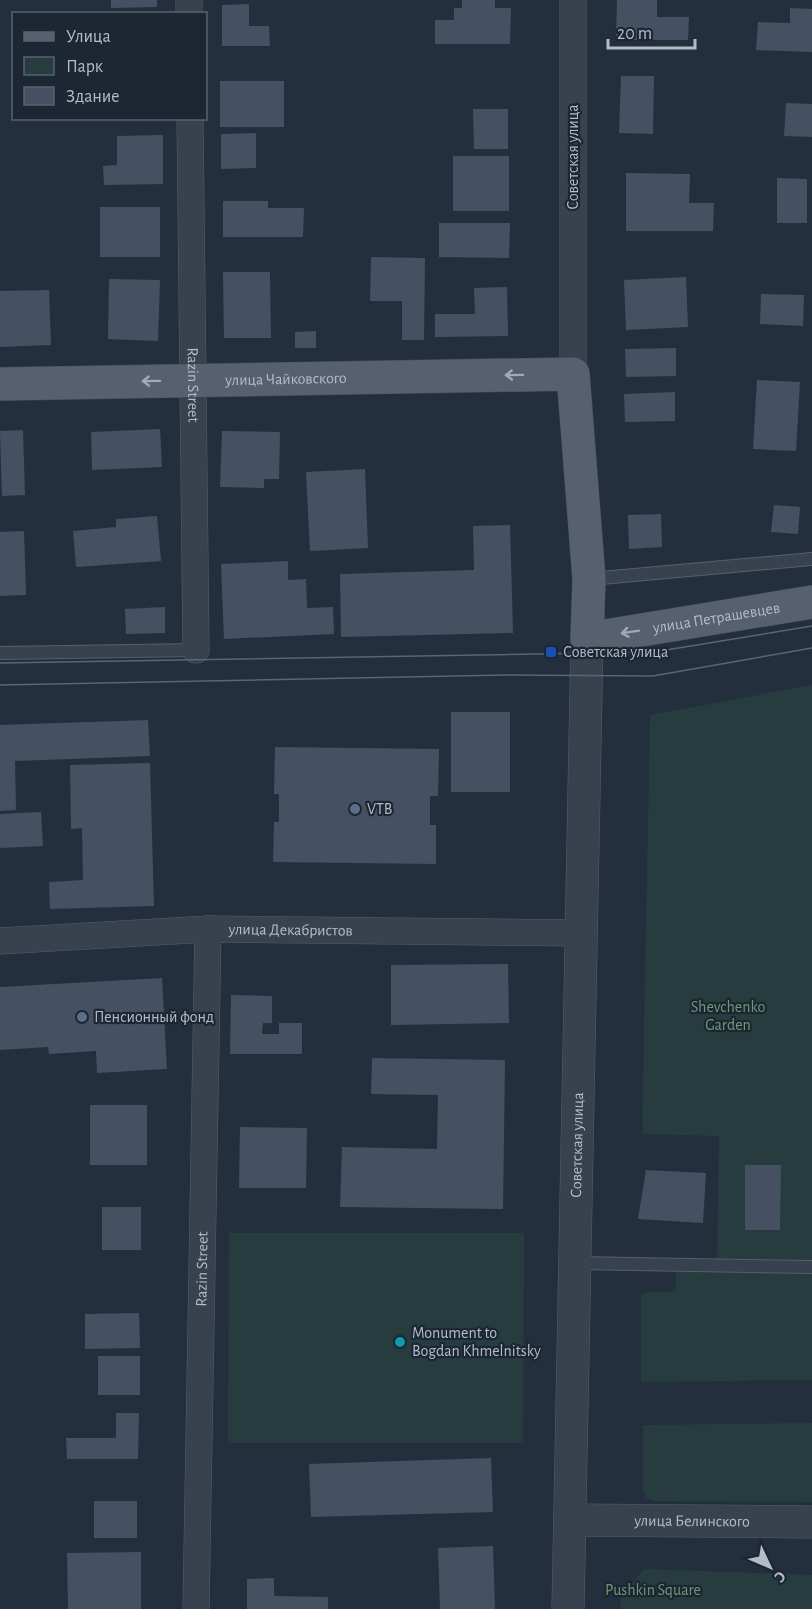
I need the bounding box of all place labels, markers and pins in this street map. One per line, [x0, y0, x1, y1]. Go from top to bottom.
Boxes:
place label: Советская улица [563, 644, 668, 661]
marker: Советская улица [544, 645, 558, 659]
place label: VTB [367, 801, 392, 817]
marker: VTB [348, 802, 362, 816]
place label: Пенсионный фонд [94, 1009, 214, 1025]
marker: Пенсионный фонд [75, 1010, 89, 1024]
place label: Monument to Bogdan Khmelnitsky [412, 1325, 541, 1360]
marker: Monument to Bogdan Khmelnitsky [393, 1335, 407, 1349]

